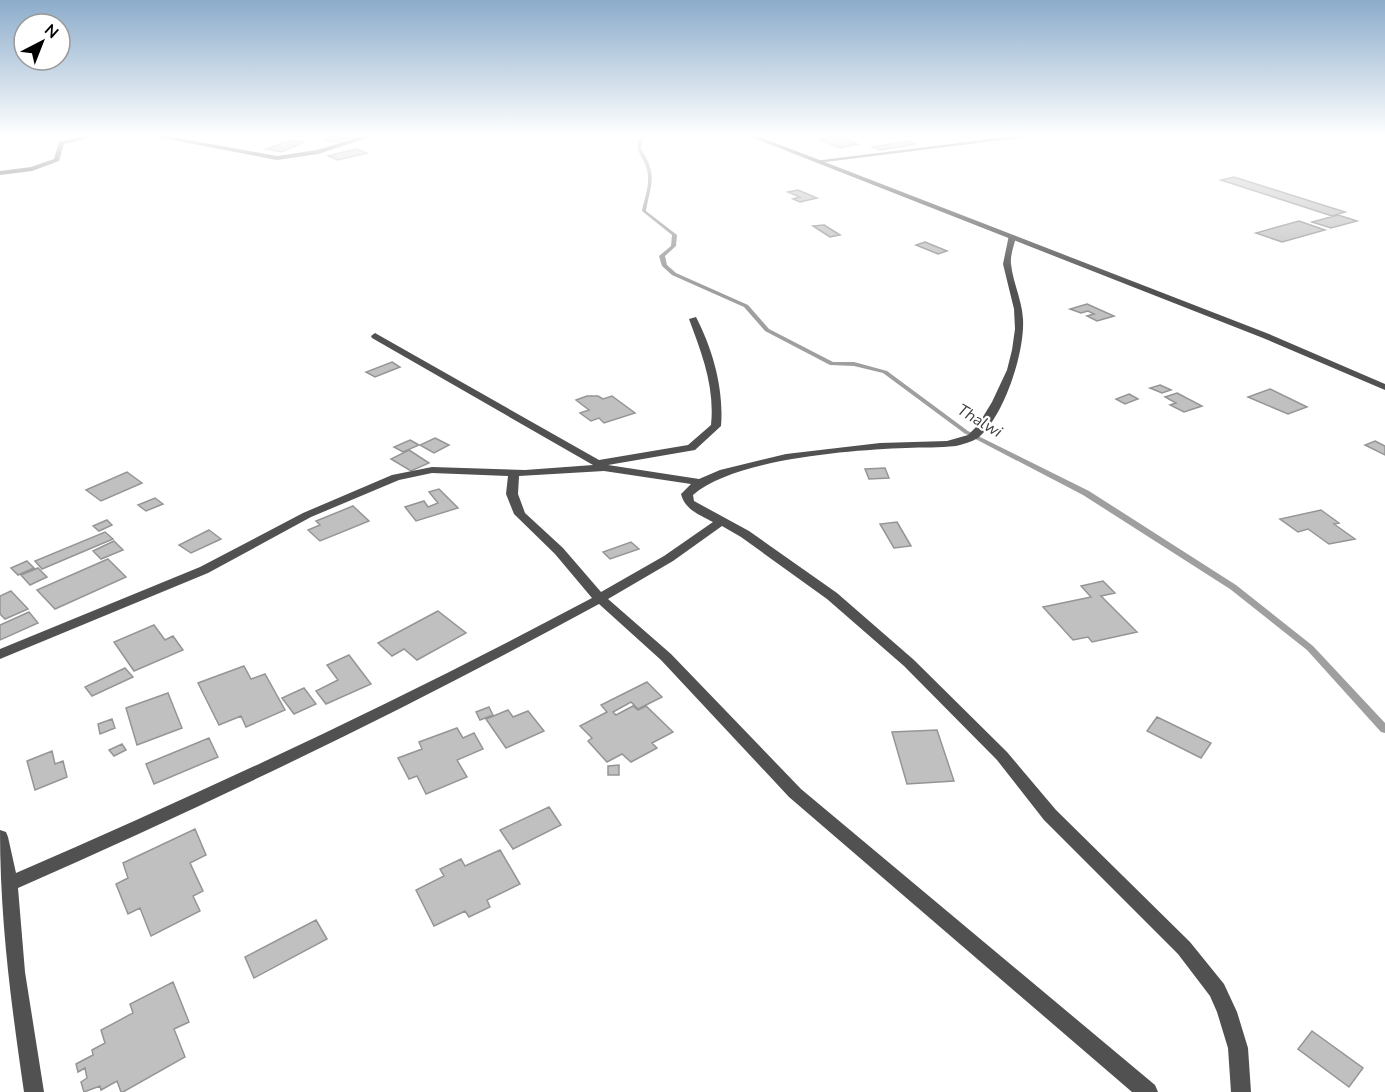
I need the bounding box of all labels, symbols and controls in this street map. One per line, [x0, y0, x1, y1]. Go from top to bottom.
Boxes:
north arrow [12, 12, 72, 72]
text: N [40, 19, 63, 44]
water label: Thalwi [953, 399, 1006, 443]

